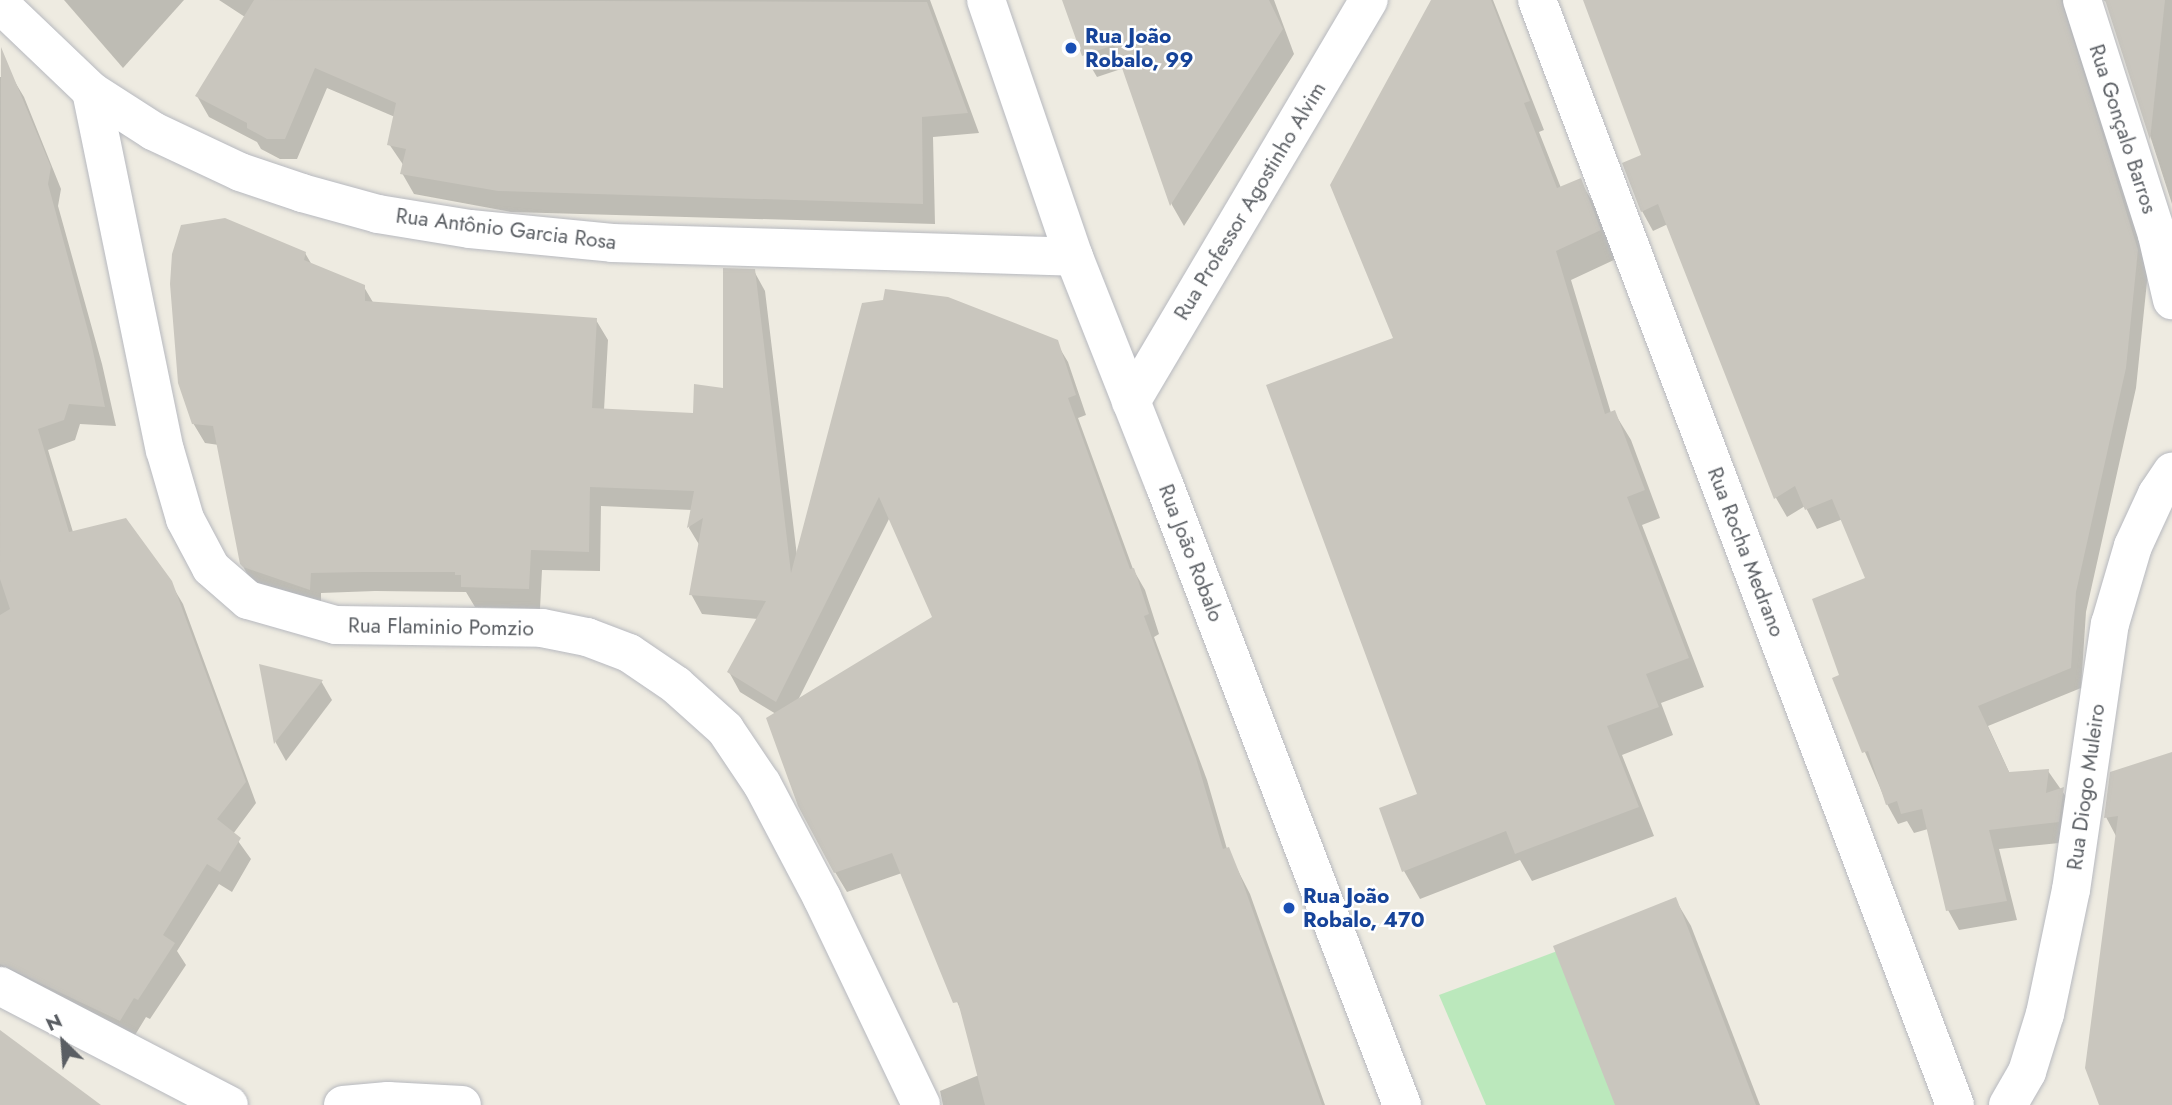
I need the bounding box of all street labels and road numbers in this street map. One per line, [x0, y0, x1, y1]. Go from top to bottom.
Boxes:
street label: Rua Gonçalo Barros [2084, 41, 2162, 217]
street label: Rua Professor Agostinho Alvim [1169, 77, 1331, 325]
street label: Rua Antônio Garcia Rosa [394, 203, 618, 255]
street label: Rua Rocha Medrano [1702, 464, 1790, 640]
street label: Rua João Robalo [1153, 481, 1229, 625]
street label: Rua Flaminio Pomzio [348, 613, 534, 641]
street label: Rua Diogo Muleiro [2062, 702, 2110, 872]

